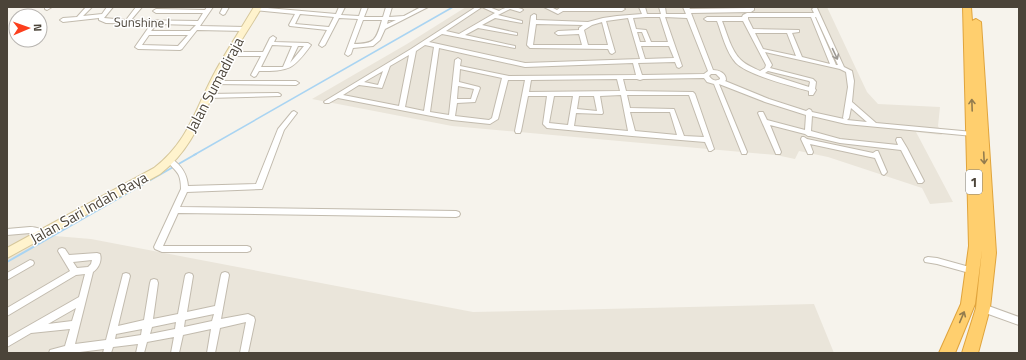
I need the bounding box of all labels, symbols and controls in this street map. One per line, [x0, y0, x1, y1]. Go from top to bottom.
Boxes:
north arrow [8, 8, 48, 48]
street label: Sunshine I [114, 12, 170, 32]
text: N [30, 24, 46, 32]
street label: Jalan Sumadiraja [180, 33, 250, 137]
one-way arrow [832, 48, 839, 60]
one-way arrow [968, 99, 975, 112]
one-way arrow [981, 151, 988, 164]
street label: Jalan Sari Indah Raya [26, 165, 152, 249]
road number: 1 [966, 170, 982, 194]
one-way arrow [959, 312, 967, 324]

